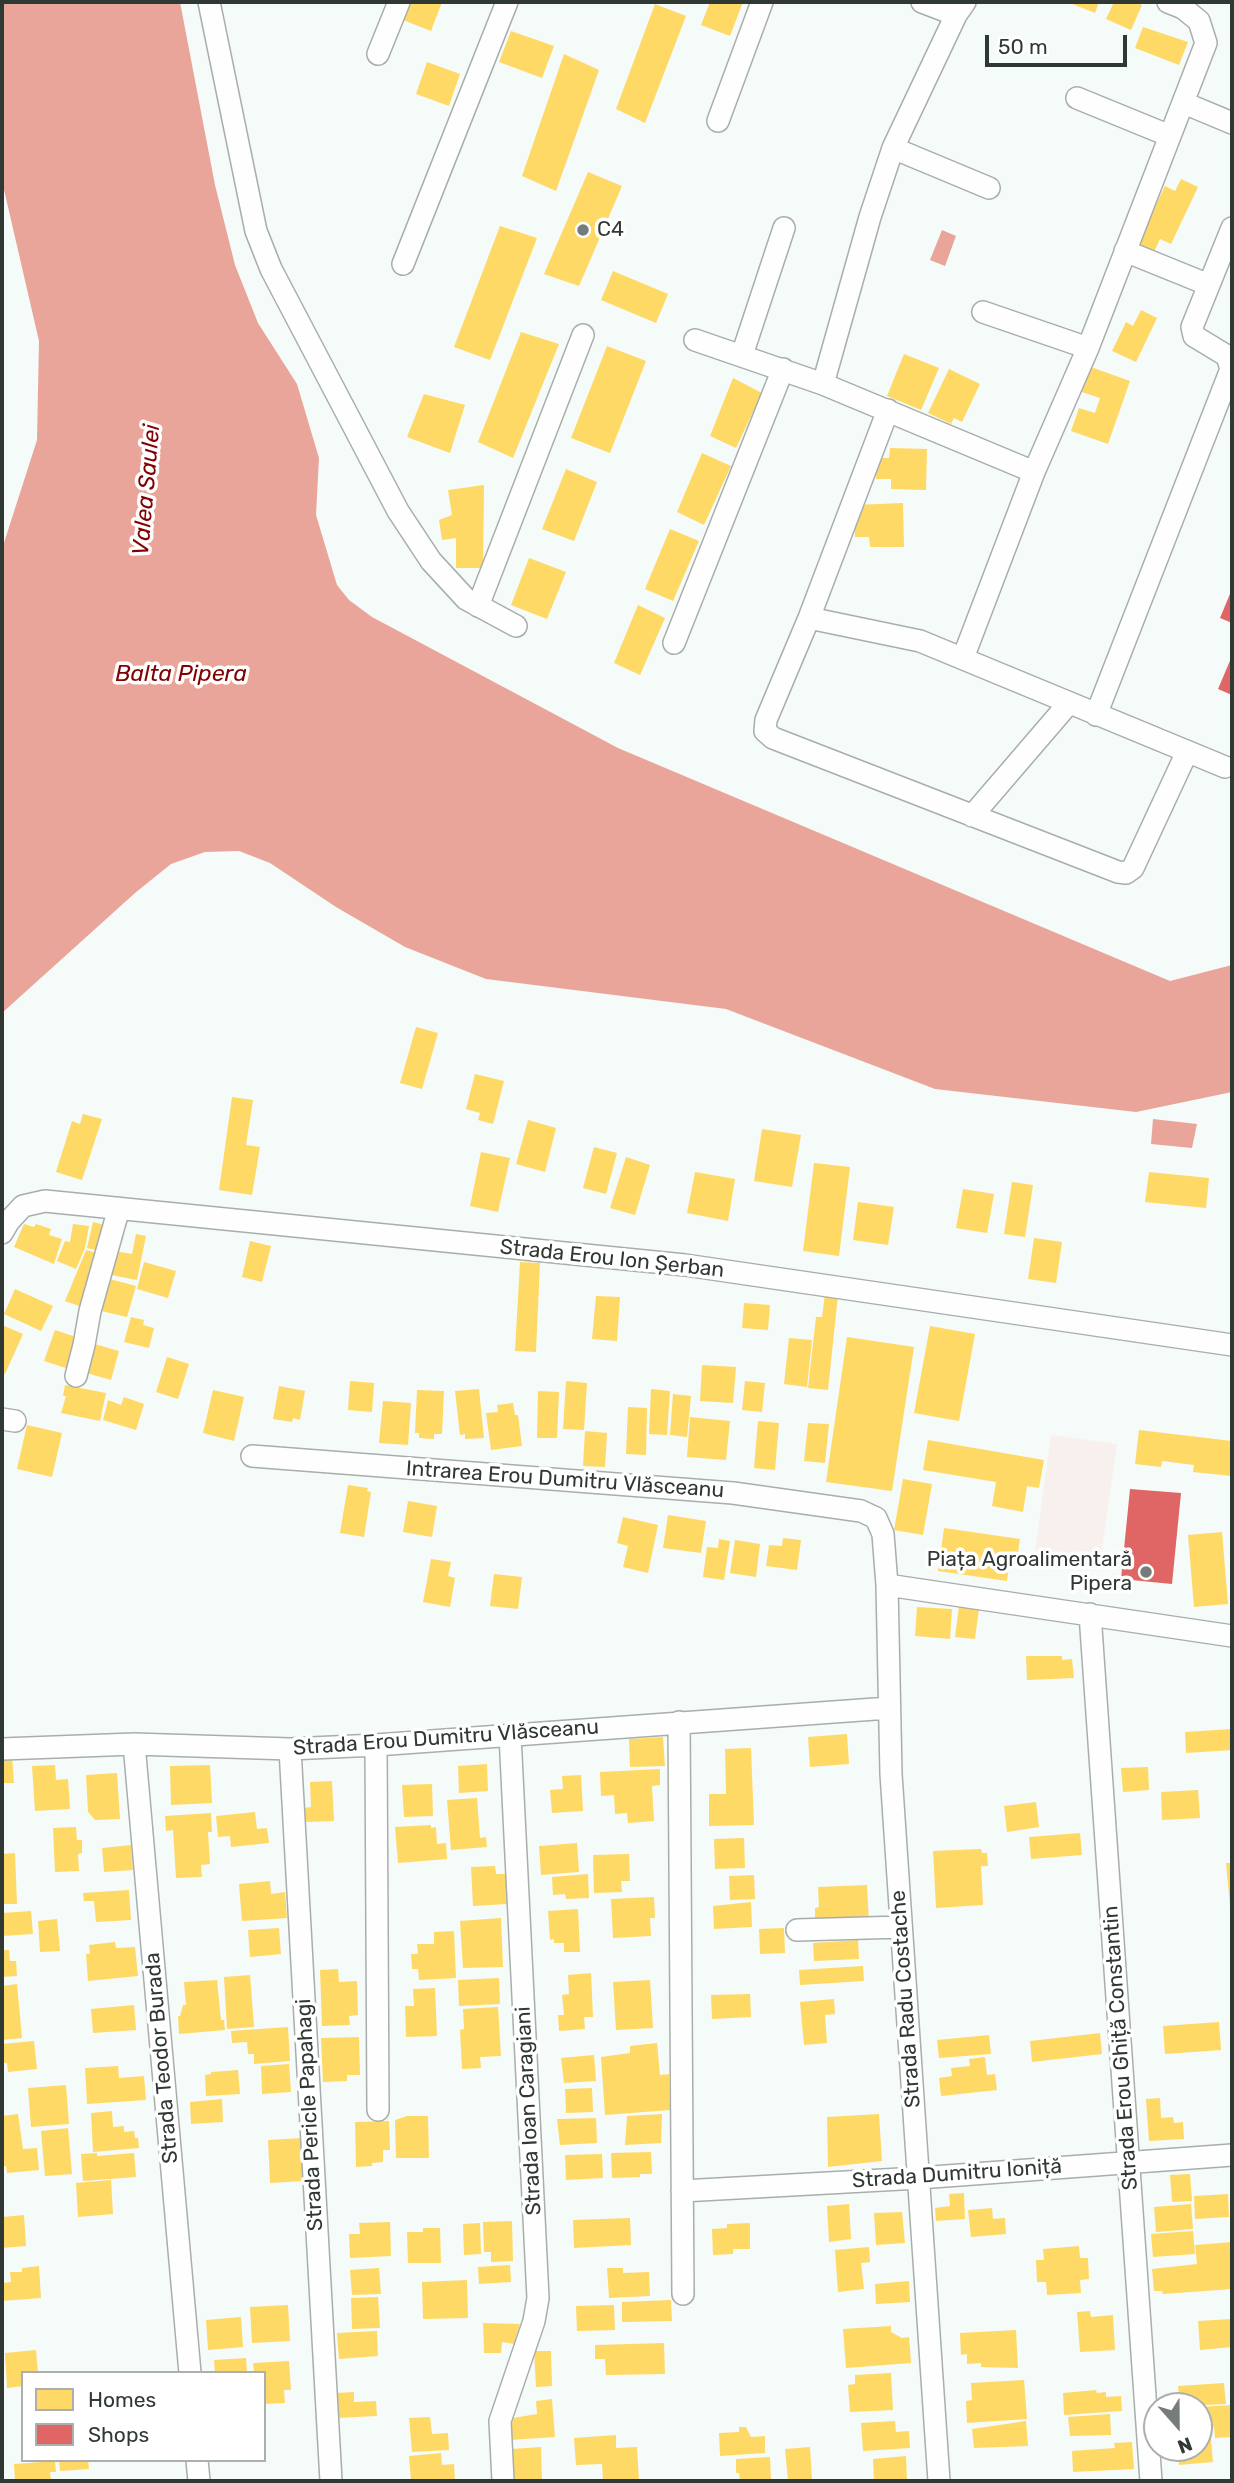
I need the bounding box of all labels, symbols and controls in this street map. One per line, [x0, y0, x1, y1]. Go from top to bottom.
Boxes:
scale bar [989, 21, 1131, 65]
text: 50 m [998, 34, 1048, 59]
place label: C4 [597, 217, 624, 243]
marker: C4 [575, 222, 591, 238]
water label: Valea Saulei [128, 423, 166, 557]
water label: Balta Pipera [115, 660, 247, 688]
street label: Strada Erou Ion Șerban [499, 1235, 725, 1283]
street label: Intrarea Erou Dumitru Vlăsceanu [405, 1456, 725, 1504]
place label: Piața Agroalimentară Pipera [927, 1547, 1132, 1597]
marker: Piața Agroalimentară Pipera [1138, 1564, 1154, 1580]
street label: Strada Erou Dumitru Vlăsceanu [292, 1715, 600, 1761]
street label: Strada Radu Costache [886, 1889, 926, 2109]
street label: Strada Erou Ghiță Constantin [1098, 1905, 1144, 2191]
street label: Strada Teodor Burada [140, 1951, 184, 2165]
street label: Strada Pericle Papahagi [291, 1998, 329, 2232]
street label: Strada Ioan Caragiani [511, 2006, 547, 2216]
street label: Strada Dumitru Ioniță [851, 2154, 1063, 2194]
legend [21, 2371, 266, 2462]
text: Homes [88, 2387, 156, 2412]
north arrow [1143, 2392, 1213, 2462]
text: Shops [88, 2422, 149, 2447]
text: N [1174, 2432, 1195, 2458]

